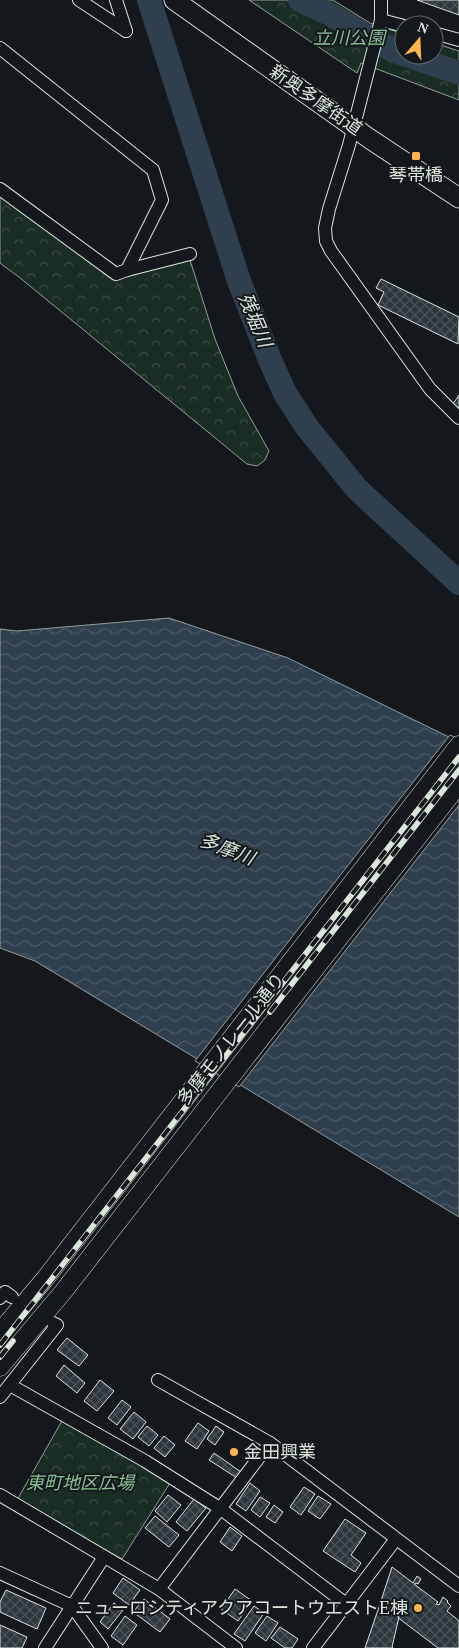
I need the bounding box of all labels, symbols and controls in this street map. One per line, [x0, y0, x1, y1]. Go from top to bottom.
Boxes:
north arrow [394, 15, 444, 65]
text: N [416, 19, 430, 37]
park label: 立川公園 [313, 28, 388, 48]
street label: 新奥多摩街道 [266, 61, 366, 139]
marker: 琴帯橋 [410, 150, 422, 162]
place label: 琴帯橋 [389, 165, 443, 185]
water label: 残堀川 [234, 290, 277, 352]
water label: 多摩川 [197, 829, 259, 870]
street label: 多摩モノレール通り [173, 969, 289, 1109]
place label: 金田興業 [244, 1442, 316, 1462]
marker: 金田興業 [228, 1446, 240, 1458]
park label: 東町地区広場 [26, 1473, 136, 1493]
place label: ニューロシティアクアコートウエストE棟 [75, 1598, 408, 1618]
marker: ニューロシティアクアコートウエストE棟 [412, 1602, 424, 1614]

